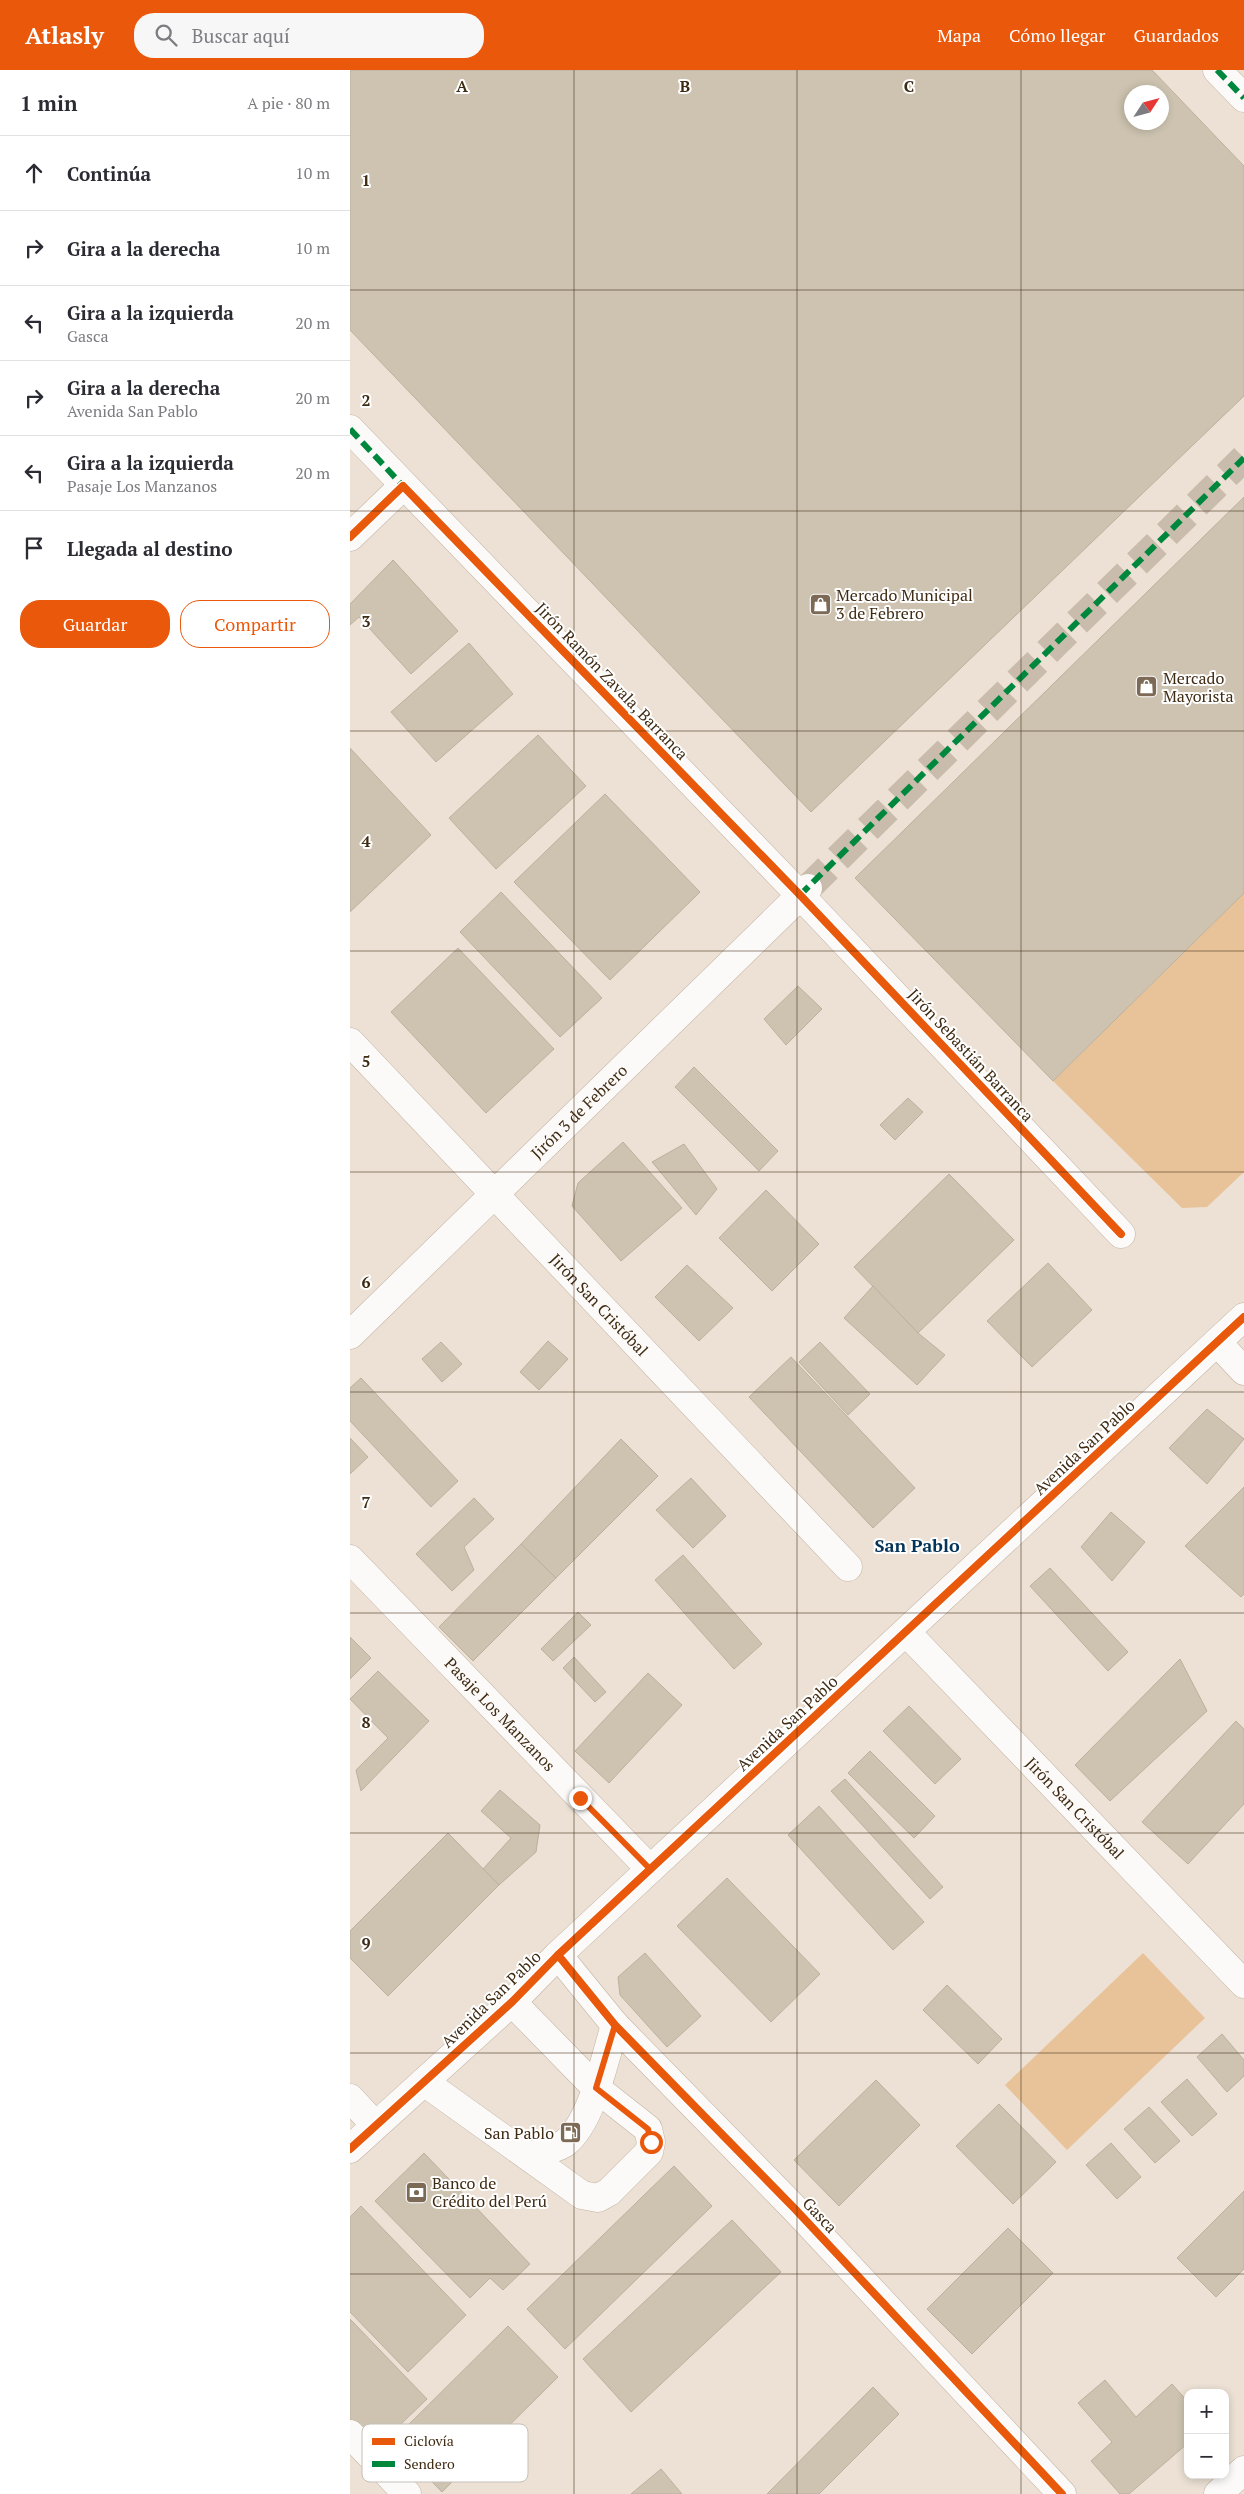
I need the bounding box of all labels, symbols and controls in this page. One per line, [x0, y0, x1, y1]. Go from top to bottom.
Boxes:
search box [134, 13, 484, 58]
text: Atlasly [25, 19, 104, 51]
icon: search [152, 21, 180, 49]
text: Buscar aquí [192, 23, 290, 48]
text: Mapa [937, 23, 981, 47]
text: Cómo llegar [1009, 23, 1105, 47]
text: Guardados [1133, 23, 1219, 47]
text: A [456, 75, 468, 97]
text: B [680, 75, 690, 97]
text: C [904, 75, 914, 97]
north arrow [1124, 85, 1169, 130]
text: 1 min [20, 89, 77, 117]
text: A pie · 80 m [247, 92, 330, 114]
icon: ahead [20, 159, 48, 187]
text: Continúa [67, 161, 151, 186]
text: 10 m [295, 162, 330, 184]
text: 1 [361, 169, 371, 191]
icon: right [20, 234, 48, 262]
text: Gira a la derecha [67, 236, 220, 261]
text: 10 m [295, 237, 330, 259]
text: Gira a la izquierda [67, 300, 234, 325]
icon: left [20, 309, 48, 337]
text: 20 m [295, 312, 330, 334]
text: Gasca [67, 325, 109, 347]
text: Gira a la derecha [67, 375, 220, 400]
icon: right [20, 384, 48, 412]
text: 20 m [295, 387, 330, 409]
text: 2 [361, 389, 371, 411]
text: Avenida San Pablo [67, 400, 198, 422]
text: Gira a la izquierda [67, 450, 234, 475]
icon: left [20, 459, 48, 487]
text: 20 m [295, 462, 330, 484]
text: Pasaje Los Manzanos [67, 475, 217, 497]
icon: arrive [20, 534, 48, 562]
text: Llegada al destino [67, 536, 233, 561]
place label: Mercado Municipal 3 de Febrero [836, 584, 973, 624]
shop icon: Mercado Municipal 3 de Febrero [808, 592, 832, 616]
street label: Jirón Ramón Zavala, Barranca [531, 597, 693, 765]
button: Guardar [20, 600, 170, 648]
button: Compartir [180, 600, 330, 648]
text: 3 [361, 610, 371, 632]
place label: Mercado Mayorista [1163, 667, 1234, 707]
shop icon: Mercado Mayorista [1135, 675, 1159, 699]
text: 4 [361, 830, 371, 852]
street label: Jirón Sebastián Barranca [903, 984, 1039, 1126]
text: 5 [361, 1050, 371, 1072]
street label: Jirón 3 de Febrero [526, 1059, 632, 1164]
street label: Jirón San Cristóbal [545, 1249, 653, 1361]
text: 6 [361, 1271, 371, 1293]
street label: Avenida San Pablo [1029, 1394, 1139, 1500]
text: 7 [361, 1491, 371, 1513]
district label: San Pablo [874, 1533, 960, 1557]
street label: Pasaje Los Manzanos [440, 1653, 560, 1776]
street label: Avenida San Pablo [732, 1670, 842, 1776]
text: 8 [361, 1711, 371, 1733]
street label: Jirón San Cristóbal [1021, 1752, 1129, 1864]
route end [569, 1787, 592, 1810]
text: 9 [361, 1932, 371, 1954]
street label: Avenida San Pablo [436, 1946, 546, 2052]
fuel station icon: San Pablo [558, 2121, 582, 2145]
place label: San Pablo [484, 2122, 554, 2144]
route start [640, 2131, 663, 2154]
place label: Banco de Crédito del Perú [432, 2172, 547, 2212]
bank icon: Banco de Crédito del Perú [404, 2180, 428, 2204]
street label: Gasca [798, 2192, 842, 2238]
map controls [1184, 2389, 1229, 2479]
button: + [1184, 2389, 1229, 2434]
legend [362, 2424, 528, 2482]
text: Ciclovía [404, 2431, 454, 2450]
button: − [1184, 2434, 1229, 2479]
text: Sendero [404, 2454, 455, 2473]

